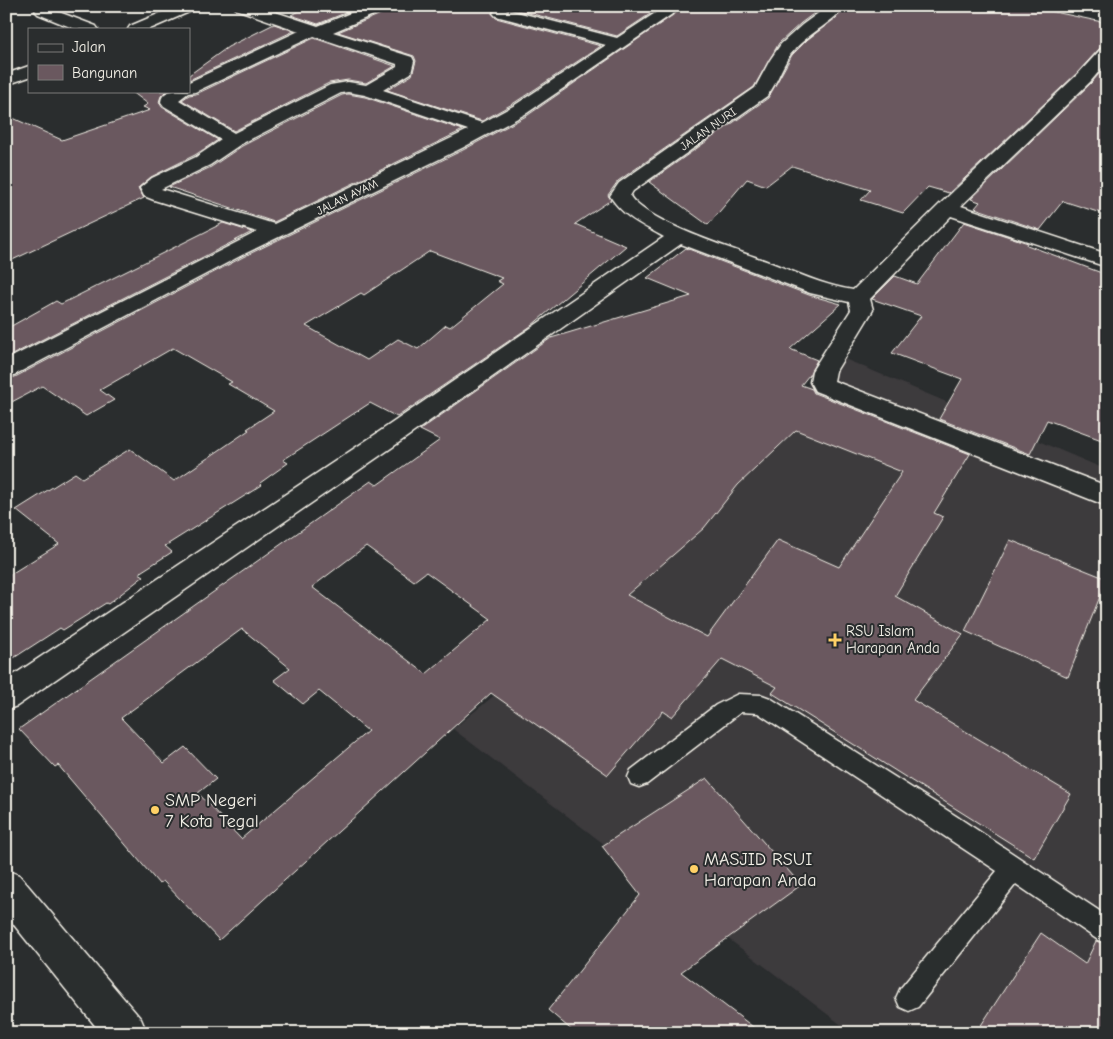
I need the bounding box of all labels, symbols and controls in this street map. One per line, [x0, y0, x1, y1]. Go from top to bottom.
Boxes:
legend [28, 28, 190, 92]
text: Jalan [72, 38, 106, 56]
text: Bangunan [72, 64, 137, 82]
street label: JALAN NURI [677, 104, 739, 153]
street label: JALAN AYAM [314, 176, 380, 218]
place label: RSU Islam Harapan Anda [846, 622, 940, 657]
marker: RSU Islam Harapan Anda [828, 633, 842, 647]
place label: SMP Negeri 7 Kota Tegal [165, 790, 259, 832]
marker: SMP Negeri 7 Kota Tegal [149, 804, 161, 816]
place label: MASJID RSUI Harapan Anda [704, 849, 816, 891]
marker: MASJID RSUI Harapan Anda [688, 863, 700, 875]

